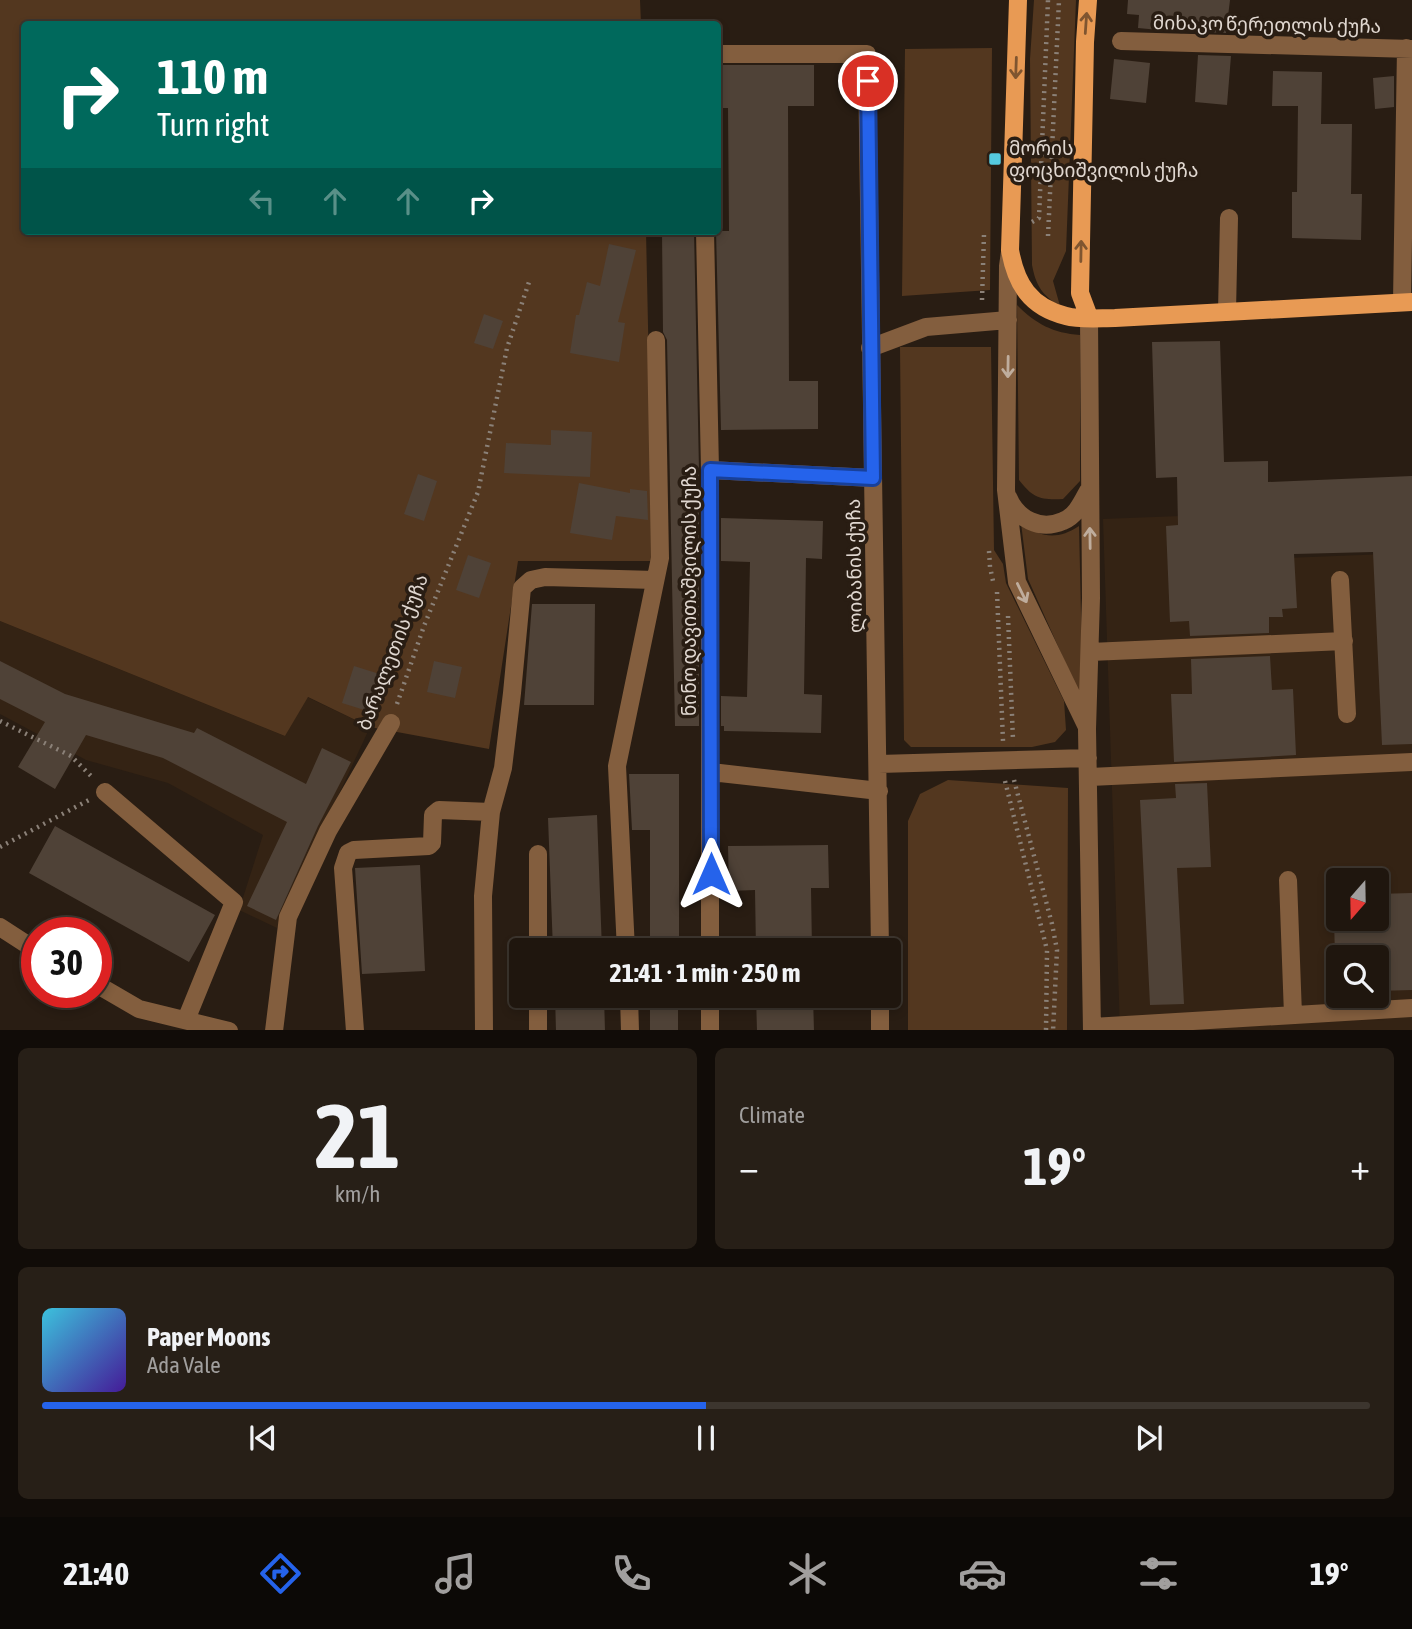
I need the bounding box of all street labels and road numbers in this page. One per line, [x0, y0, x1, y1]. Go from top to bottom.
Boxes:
street label: მიხაკო წერეთლის ქუჩა [1153, 11, 1381, 39]
street label: ნინო დავითაშვილის ქუჩა [678, 466, 702, 716]
street label: ლიბანის ქუჩა [842, 499, 868, 633]
street label: ბარალეთის ქუჩა [352, 571, 434, 734]

